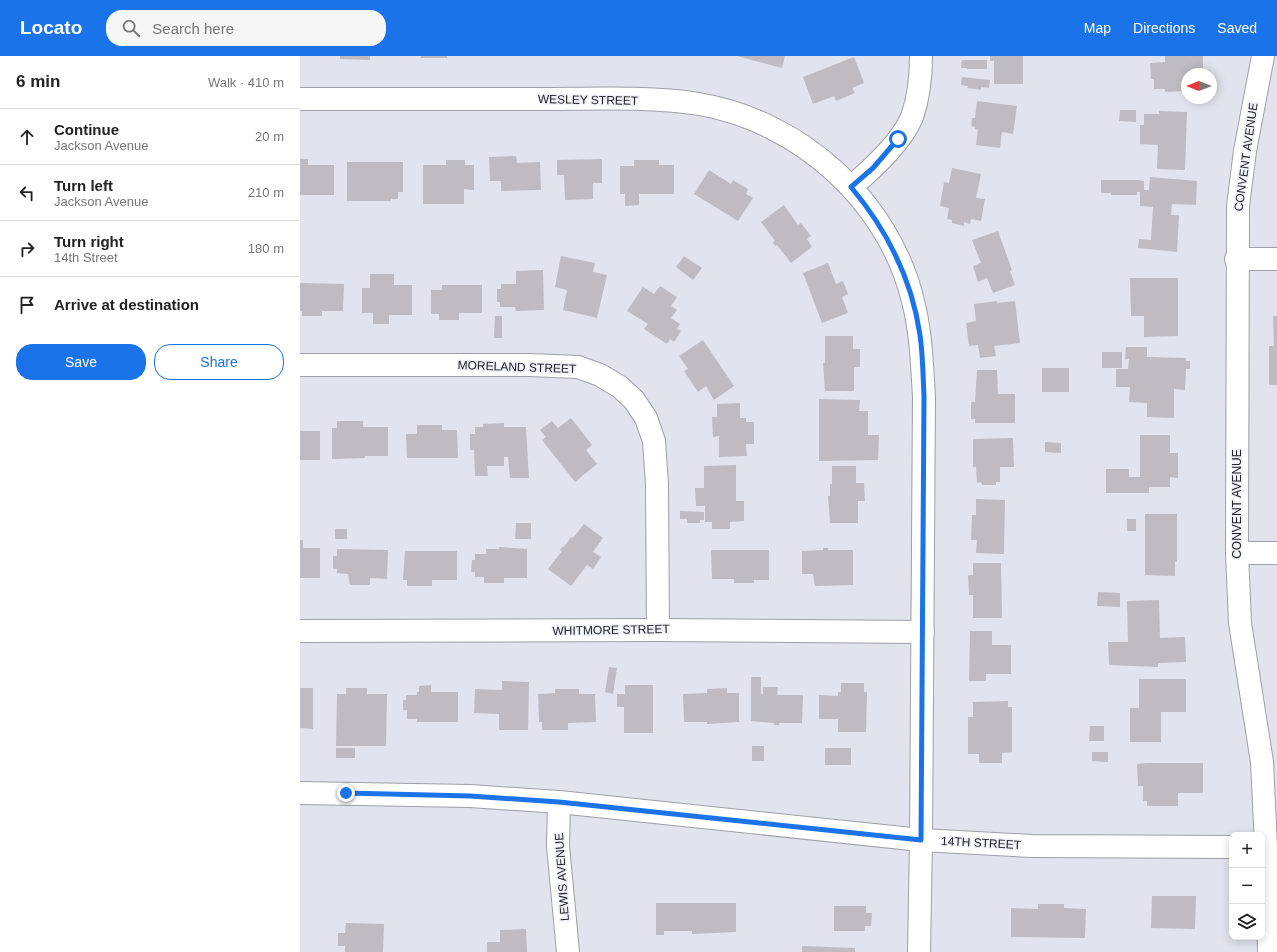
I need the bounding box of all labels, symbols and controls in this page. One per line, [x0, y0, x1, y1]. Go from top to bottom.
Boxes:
search box [106, 10, 386, 46]
text: Locato [20, 17, 82, 38]
icon: search [120, 17, 142, 39]
text: Search here [152, 20, 234, 37]
text: Map [1084, 20, 1111, 36]
text: Directions [1133, 20, 1195, 36]
text: Saved [1217, 20, 1257, 36]
north arrow [1181, 68, 1217, 104]
text: 6 min [16, 72, 60, 91]
text: Walk · 410 m [208, 75, 284, 90]
street label: WESLEY STREET [538, 92, 639, 108]
street label: CONVENT AVENUE [1231, 102, 1261, 212]
text: Continue [54, 121, 119, 138]
icon: ahead [16, 126, 38, 148]
text: 20 m [255, 129, 284, 144]
route start [889, 130, 907, 148]
text: Jackson Avenue [54, 138, 148, 153]
text: Turn left [54, 177, 113, 194]
icon: left [16, 182, 38, 204]
text: 210 m [248, 185, 284, 200]
text: Jackson Avenue [54, 194, 148, 209]
text: Turn right [54, 233, 124, 250]
icon: right [16, 238, 38, 260]
text: 180 m [248, 241, 284, 256]
text: 14th Street [54, 250, 118, 265]
icon: arrive [16, 294, 38, 316]
text: Arrive at destination [54, 296, 199, 313]
button: Save [16, 344, 146, 380]
button: Share [154, 344, 284, 380]
street label: MORELAND STREET [457, 358, 577, 376]
street label: CONVENT AVENUE [1230, 449, 1244, 559]
street label: WHITMORE STREET [552, 622, 670, 638]
route end [337, 784, 355, 802]
street label: LEWIS AVENUE [552, 832, 572, 922]
map controls [1229, 832, 1265, 940]
button: + [1229, 832, 1265, 868]
street label: 14TH STREET [941, 834, 1022, 852]
button: − [1229, 868, 1265, 904]
button: layers [1229, 904, 1265, 940]

